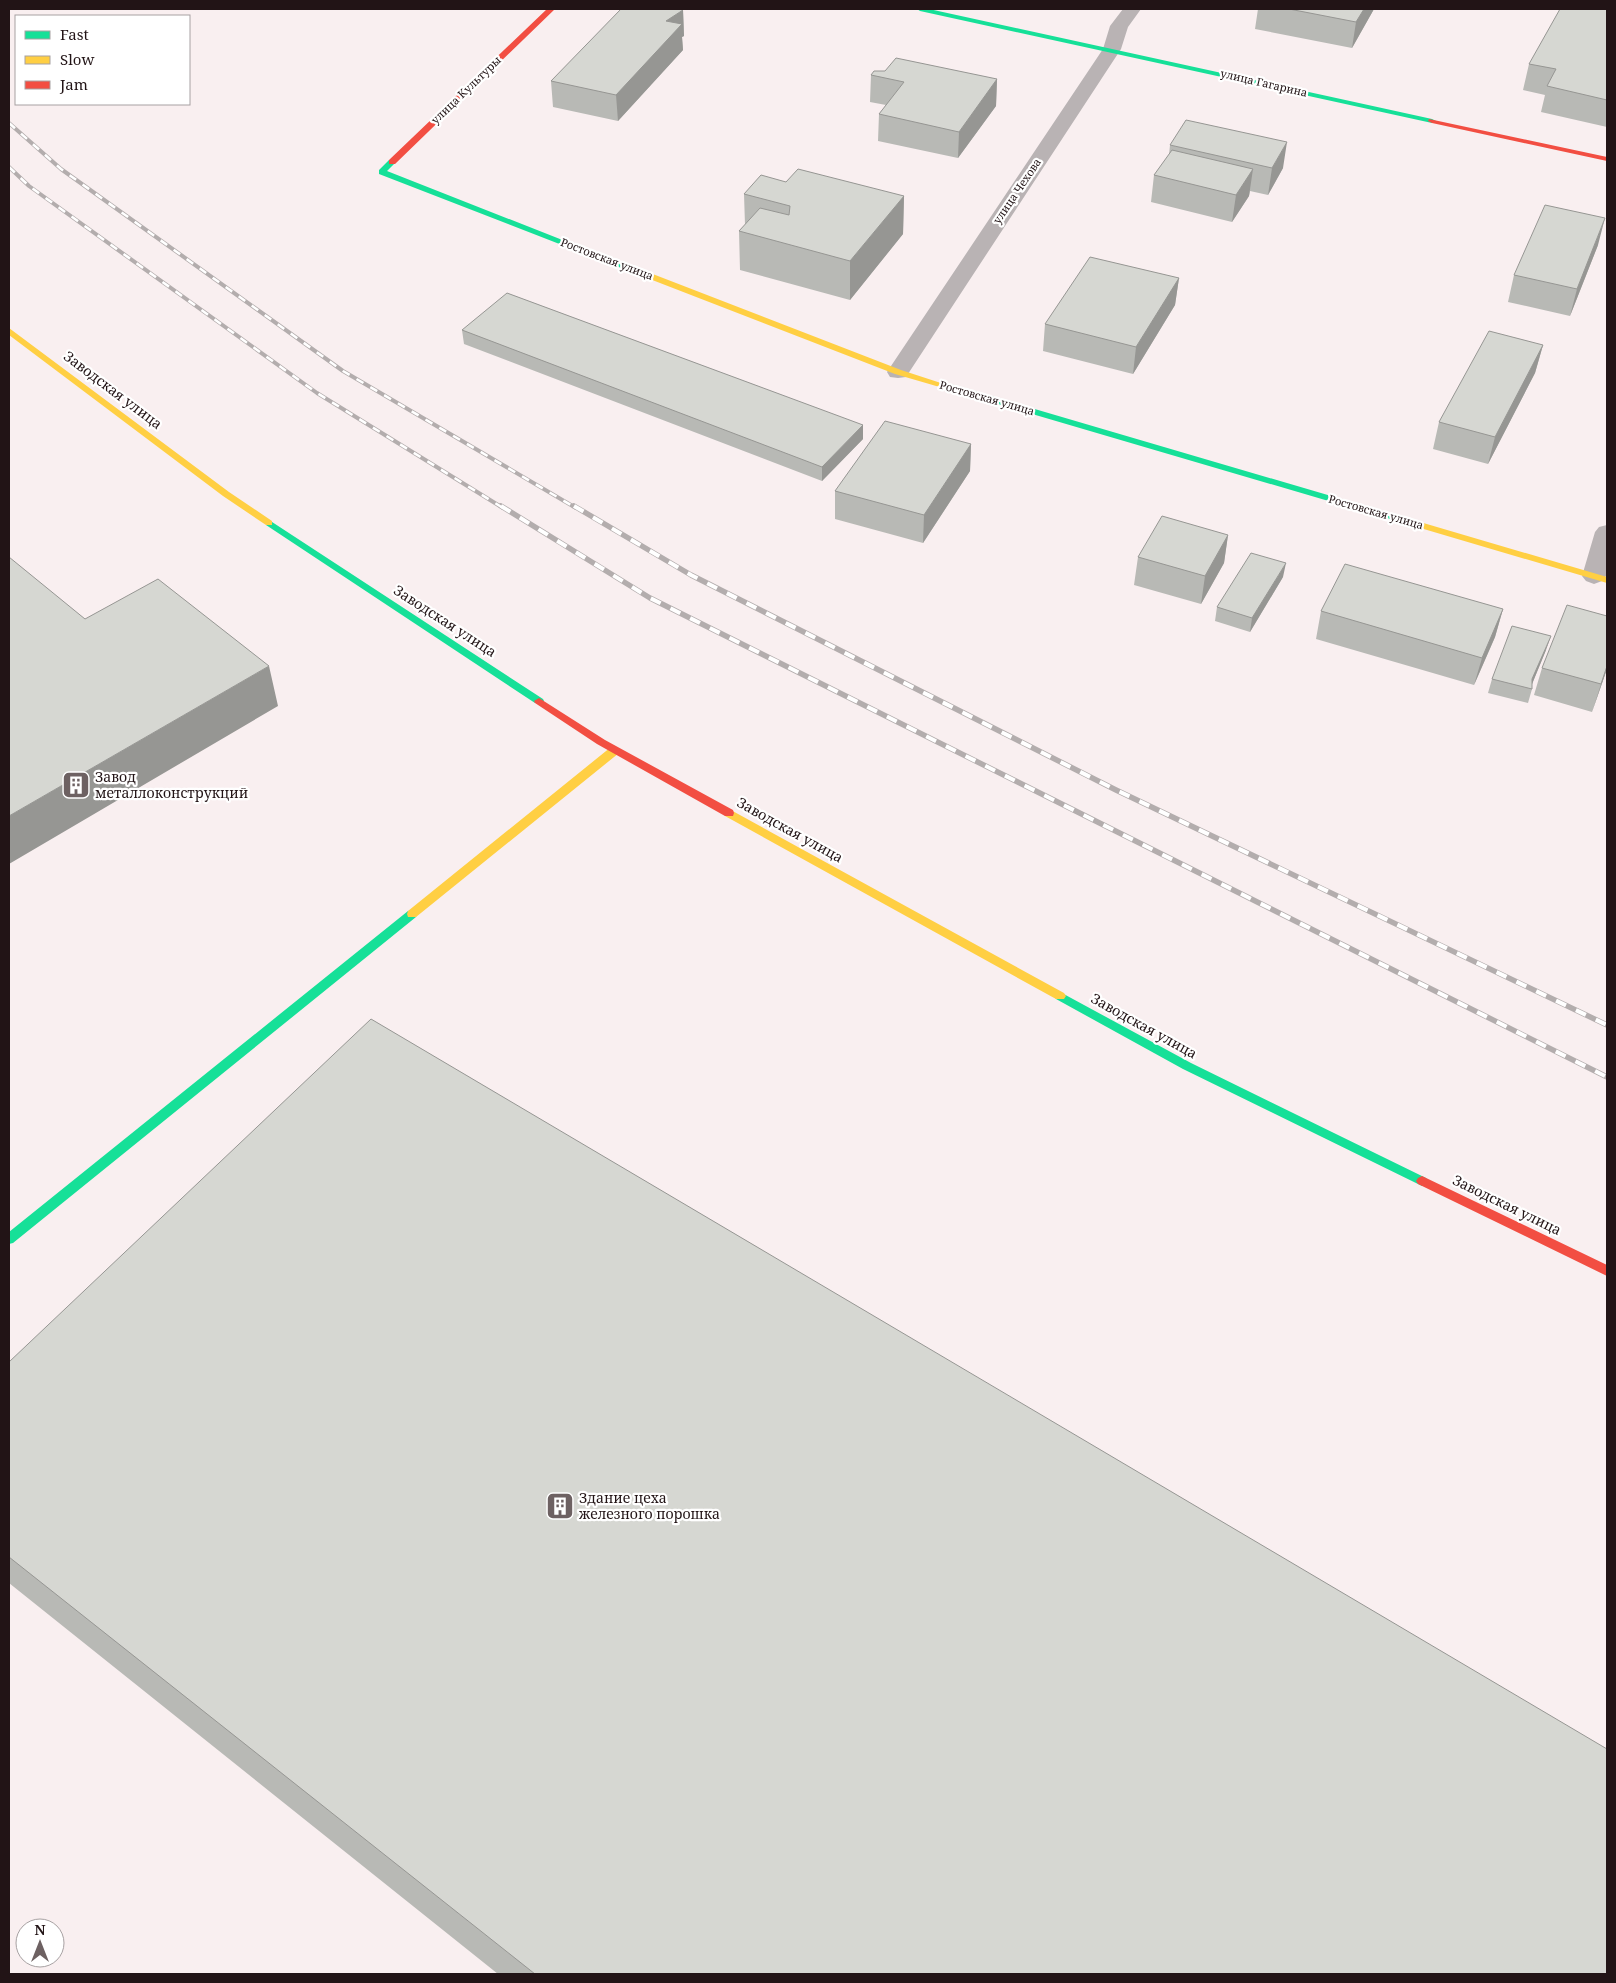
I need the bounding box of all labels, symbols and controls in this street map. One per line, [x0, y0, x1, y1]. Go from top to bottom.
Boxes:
legend [15, 15, 190, 105]
text: Fast [60, 24, 89, 44]
text: Slow [60, 49, 94, 69]
street label: улица Культуры [427, 52, 504, 127]
street label: улица Гагарина [1219, 65, 1309, 100]
text: Jam [59, 74, 88, 94]
street label: улица Чехова [989, 155, 1044, 226]
street label: Ростовская улица [559, 234, 656, 283]
street label: Заводская улица [60, 346, 166, 433]
street label: Ростовская улица [938, 377, 1036, 418]
street label: Ростовская улица [1327, 491, 1425, 532]
street label: Заводская улица [390, 580, 500, 661]
place label: Завод металлоконструкций [95, 767, 248, 802]
building icon: Завод металлоконструкций [61, 770, 91, 800]
street label: Заводская улица [734, 792, 847, 867]
street label: Заводская улица [1088, 988, 1201, 1063]
street label: Заводская улица [1450, 1170, 1565, 1239]
place label: Здание цеха железного порошка [579, 1488, 720, 1523]
building icon: Здание цеха железного порошка [545, 1491, 575, 1521]
north arrow [15, 1918, 65, 1968]
text: N [34, 1920, 46, 1939]

